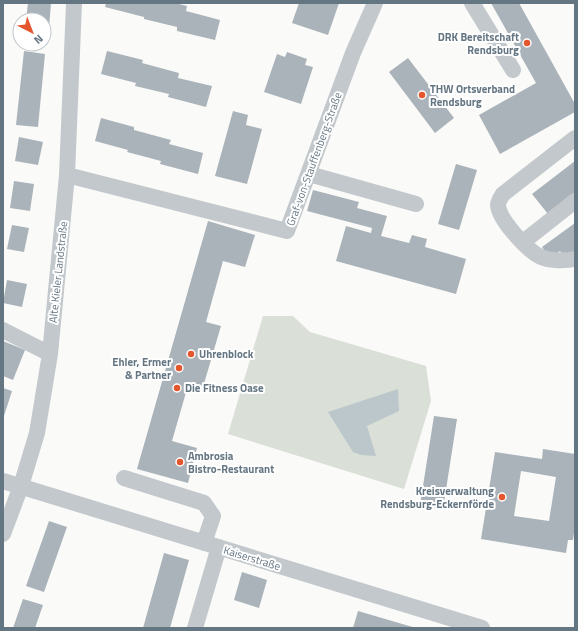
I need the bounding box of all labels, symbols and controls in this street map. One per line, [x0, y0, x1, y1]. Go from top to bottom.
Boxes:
north arrow [12, 12, 52, 52]
place label: DRK Bereitschaft Rendsburg [438, 29, 519, 58]
text: N [31, 31, 47, 48]
marker: DRK Bereitschaft Rendsburg [522, 38, 532, 48]
place label: THW Ortsverband Rendsburg [430, 81, 515, 110]
street label: Graf-von-Stauffenberg-Straße [282, 90, 346, 228]
marker: THW Ortsverband Rendsburg [417, 90, 427, 100]
street label: Alte Kieler Landstraße [45, 220, 71, 324]
place label: Uhrenblock [199, 346, 254, 362]
marker: Uhrenblock [186, 349, 196, 359]
place label: Ehler, Ermer & Partner [112, 354, 171, 383]
marker: Ehler, Ermer & Partner [174, 363, 184, 373]
place label: Die Fitness Oase [185, 380, 264, 396]
marker: Die Fitness Oase [172, 383, 182, 393]
place label: Ambrosia Bistro-Restaurant [188, 448, 274, 477]
marker: Ambrosia Bistro-Restaurant [175, 457, 185, 467]
place label: Kreisverwaltung Rendsburg-Eckernförde [380, 483, 494, 512]
marker: Kreisverwaltung Rendsburg-Eckernförde [497, 492, 507, 502]
street label: Kaiserstraße [222, 542, 283, 574]

